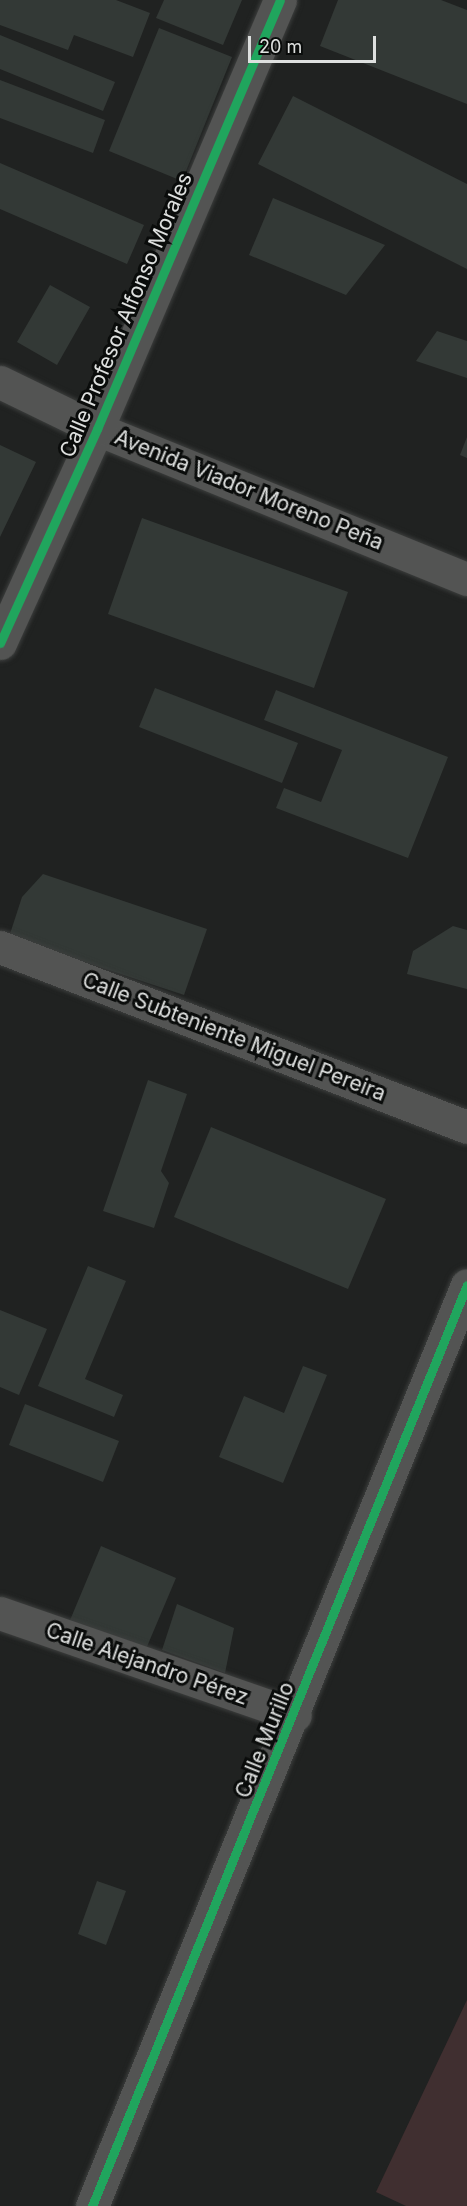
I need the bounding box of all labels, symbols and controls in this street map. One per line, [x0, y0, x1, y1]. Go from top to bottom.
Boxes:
scale bar [251, 24, 378, 62]
text: 20 m [259, 36, 302, 57]
street label: Calle Profesor Alfonso Morales [54, 169, 198, 461]
street label: Avenida Viador Moreno Peña [111, 424, 387, 556]
street label: Calle Subteniente Miguel Pereira [79, 967, 389, 1107]
street label: Calle Alejandro Pérez [43, 1618, 251, 1710]
street label: Calle Murillo [230, 1678, 300, 1802]

